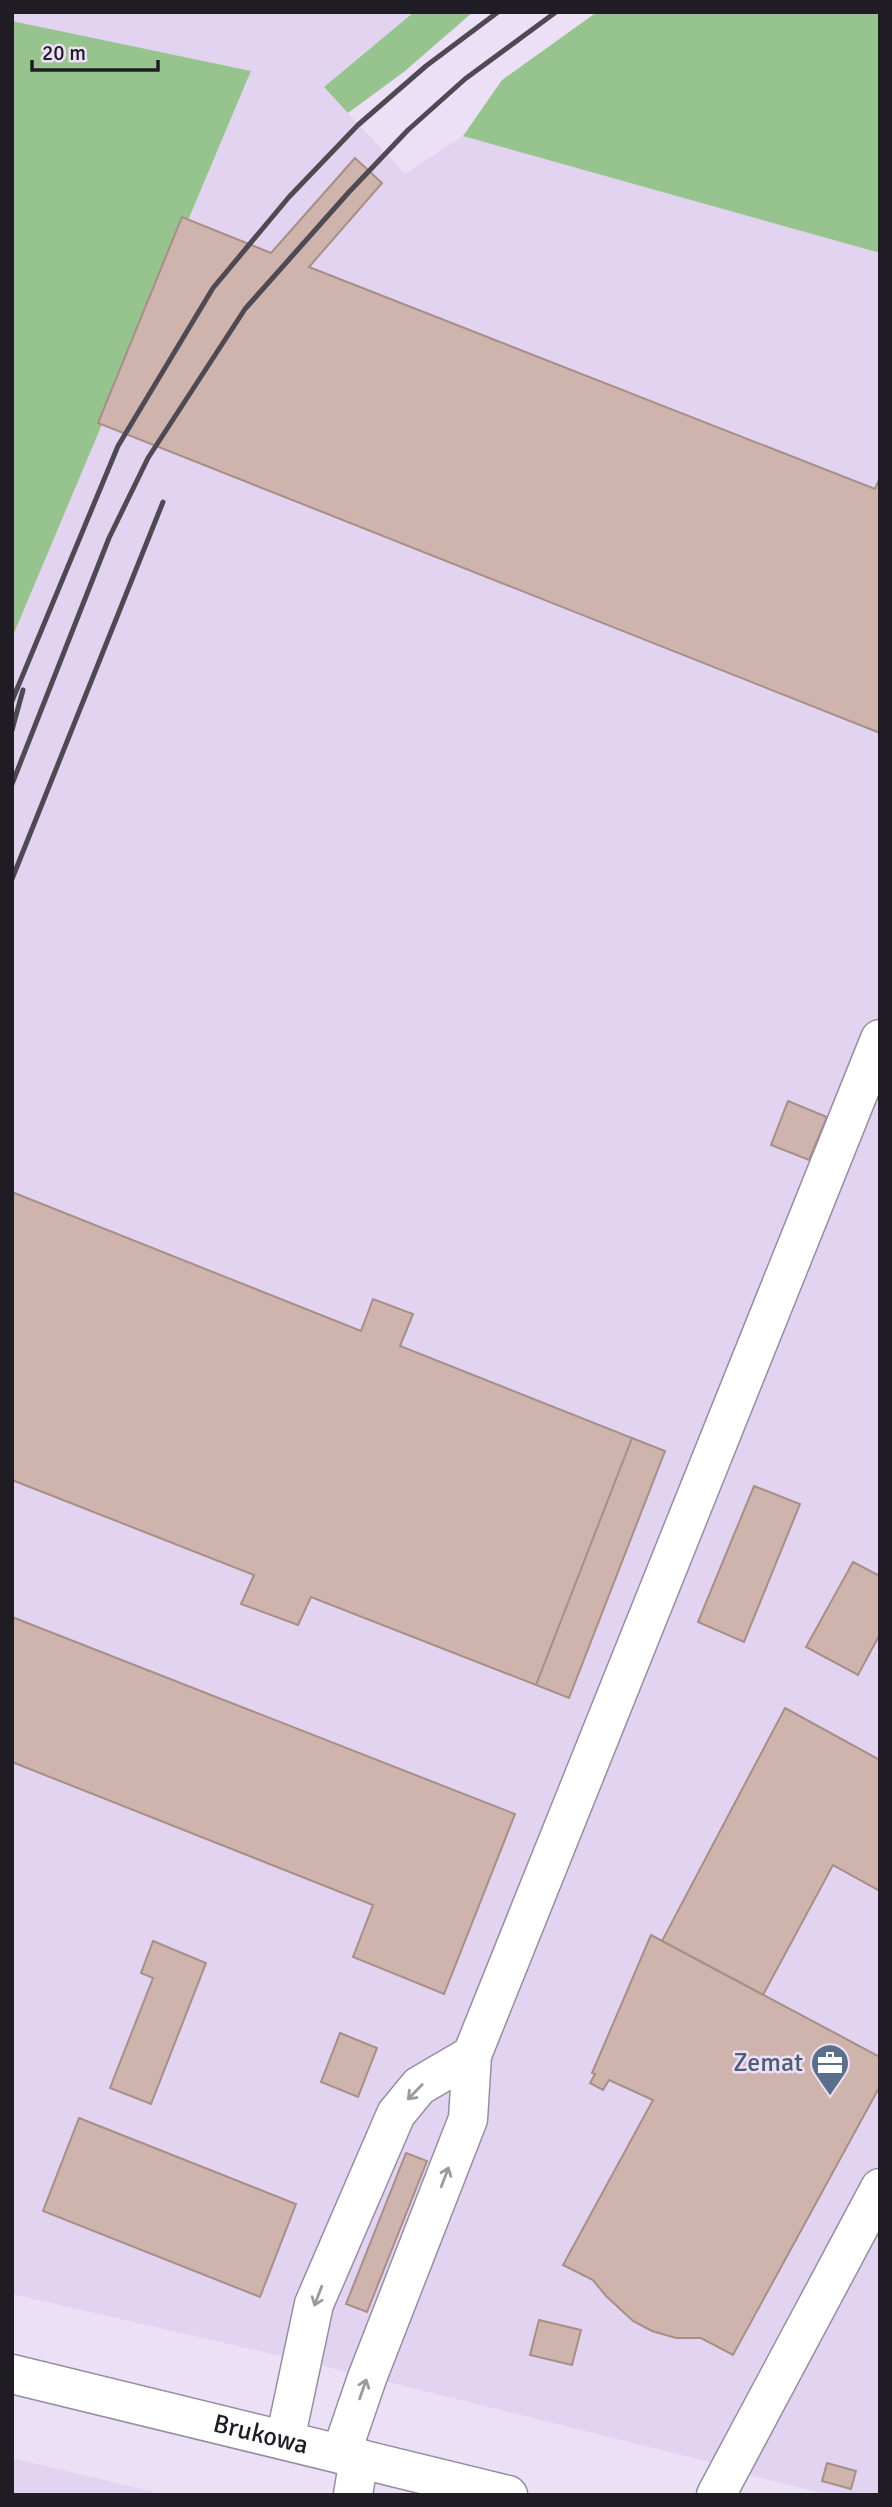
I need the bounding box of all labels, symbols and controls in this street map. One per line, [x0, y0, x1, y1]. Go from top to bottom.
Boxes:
scale bar [32, 28, 158, 72]
text: 20 m [42, 40, 86, 66]
office icon: Zemat [809, 2042, 851, 2097]
place label: Zemat [733, 2047, 803, 2079]
one-way arrow [407, 2083, 424, 2100]
one-way arrow [440, 2167, 453, 2189]
one-way arrow [310, 2284, 323, 2306]
one-way arrow [358, 2379, 370, 2401]
street label: Brukowa [210, 2408, 311, 2462]

